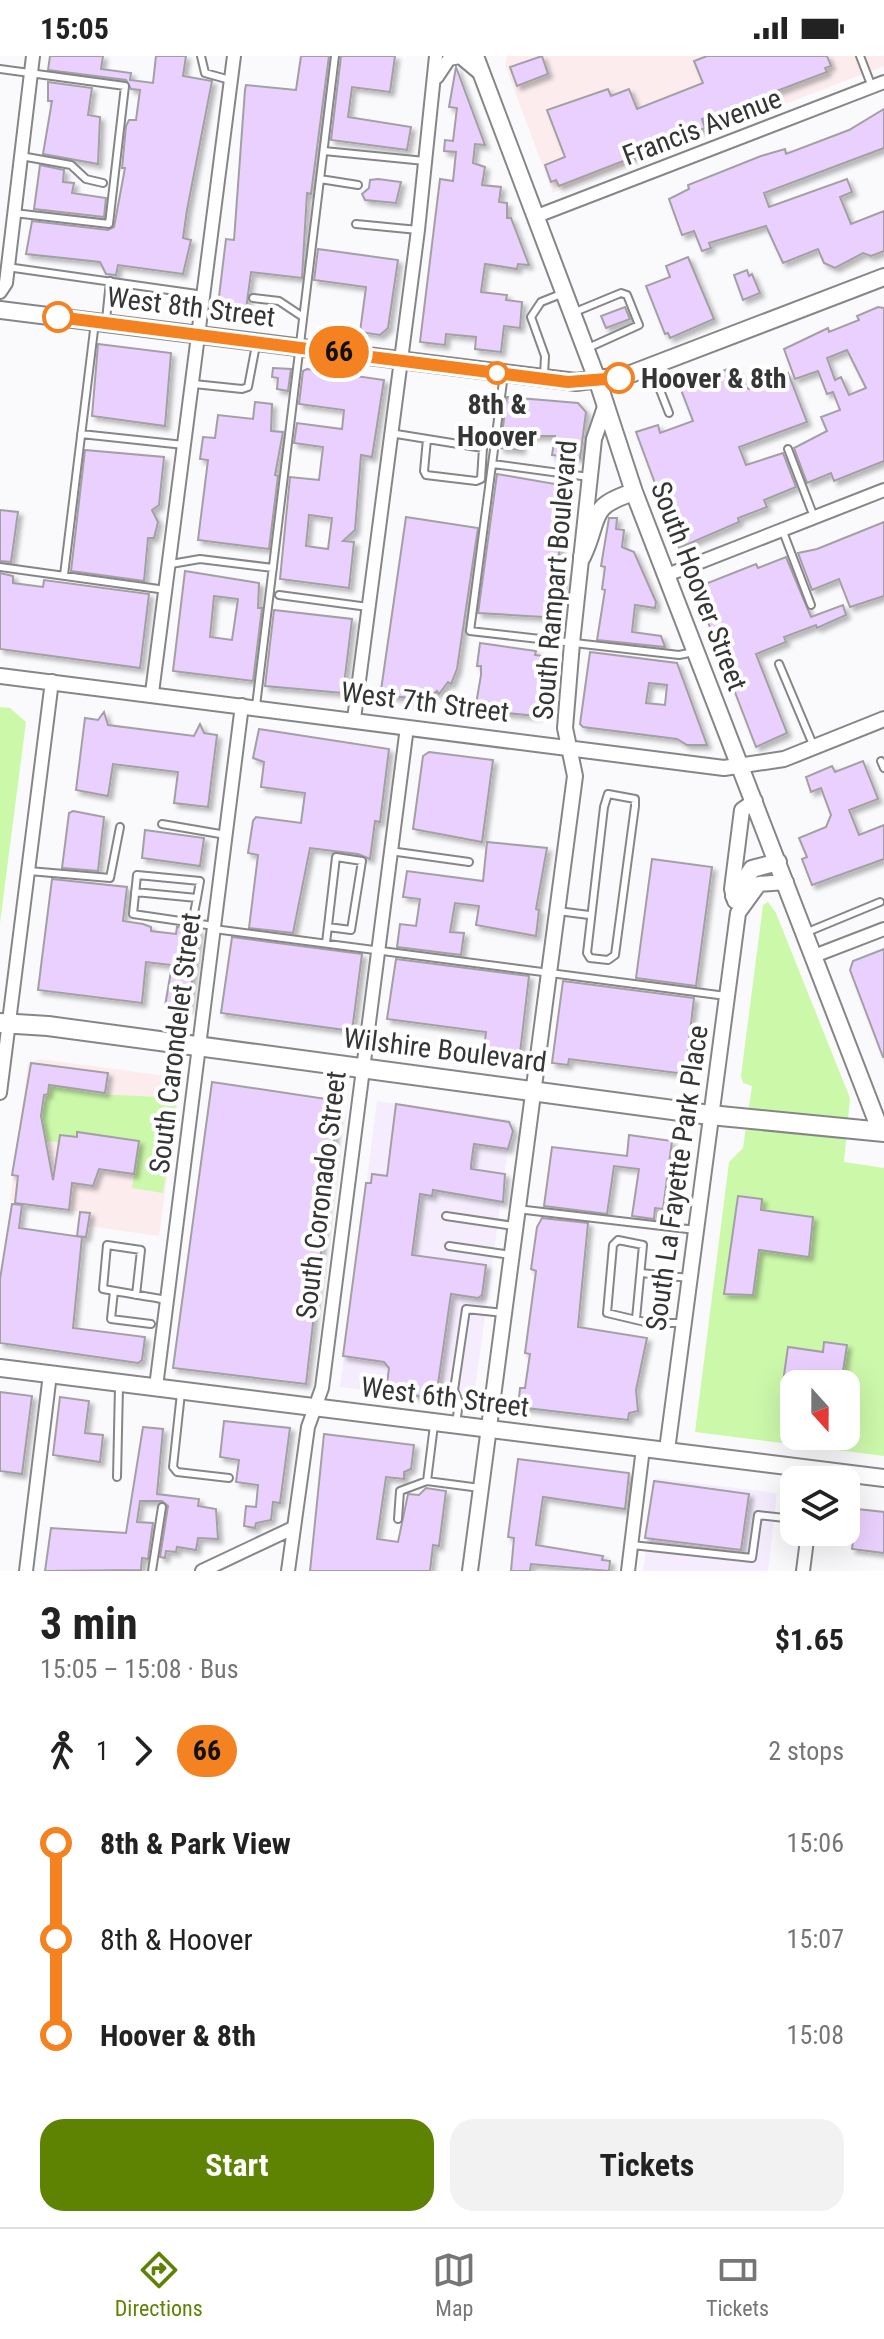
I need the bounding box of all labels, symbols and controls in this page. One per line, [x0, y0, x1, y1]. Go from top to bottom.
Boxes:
text: 15:05 [40, 11, 109, 46]
street label: Francis Avenue [618, 82, 786, 172]
street label: West 8th Street [105, 280, 277, 334]
unlabelled marker [43, 302, 73, 332]
line badge: 66 [303, 326, 375, 378]
text: 66 [325, 335, 353, 368]
marker: 8th & Hoover [486, 362, 508, 384]
place label: Hoover & 8th [641, 362, 787, 395]
marker: Hoover & 8th [604, 363, 634, 393]
place label: 8th & Hoover [457, 388, 537, 453]
street label: South Rampart Boulevard [526, 439, 584, 721]
street label: South Hoover Street [644, 477, 754, 695]
street label: West 7th Street [339, 675, 511, 729]
street label: South Carondelet Street [143, 911, 207, 1175]
street label: Wilshire Boulevard [342, 1021, 548, 1079]
street label: South La Fayette Park Place [639, 1023, 715, 1333]
street label: South Coronado Street [289, 1069, 353, 1321]
street label: West 6th Street [359, 1370, 531, 1424]
north arrow [780, 1370, 860, 1450]
map controls [780, 1370, 860, 1546]
button: layers [780, 1466, 860, 1546]
text: 3 min [40, 1598, 138, 1650]
text: $1.65 [775, 1622, 844, 1657]
text: 15:05 – 15:08 · Bus [40, 1654, 239, 1684]
icon: walk [40, 1729, 84, 1773]
icon: forward [121, 1729, 165, 1773]
text: 66 [193, 1734, 221, 1767]
text: 1 [96, 1736, 109, 1766]
text: 2 stops [768, 1736, 844, 1766]
text: 8th & Park View [100, 1826, 291, 1861]
text: 15:06 [787, 1828, 844, 1858]
text: 8th & Hoover [100, 1922, 253, 1957]
text: 15:07 [787, 1924, 844, 1954]
text: Hoover & 8th [100, 2018, 256, 2053]
text: 15:08 [787, 2020, 844, 2050]
button: Start [40, 2119, 434, 2211]
button: Tickets [450, 2119, 844, 2211]
tab: Directions [115, 2248, 203, 2321]
tab: Map [432, 2248, 476, 2321]
tab: Tickets [706, 2248, 769, 2321]

